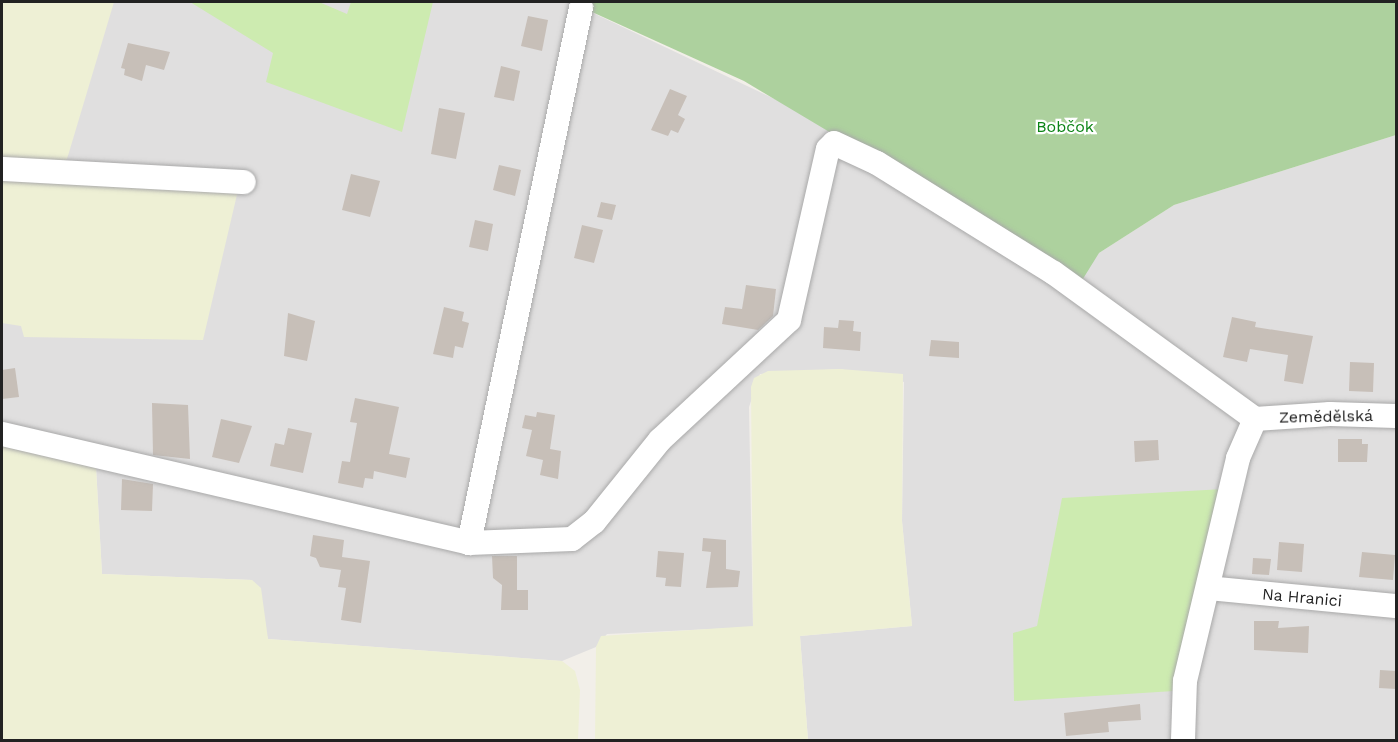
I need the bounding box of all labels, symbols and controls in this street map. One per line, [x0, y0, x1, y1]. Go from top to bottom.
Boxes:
park label: Bobčok [1036, 117, 1094, 137]
street label: Zemědělská [1279, 407, 1373, 427]
street label: Na Hranici [1261, 585, 1343, 611]

